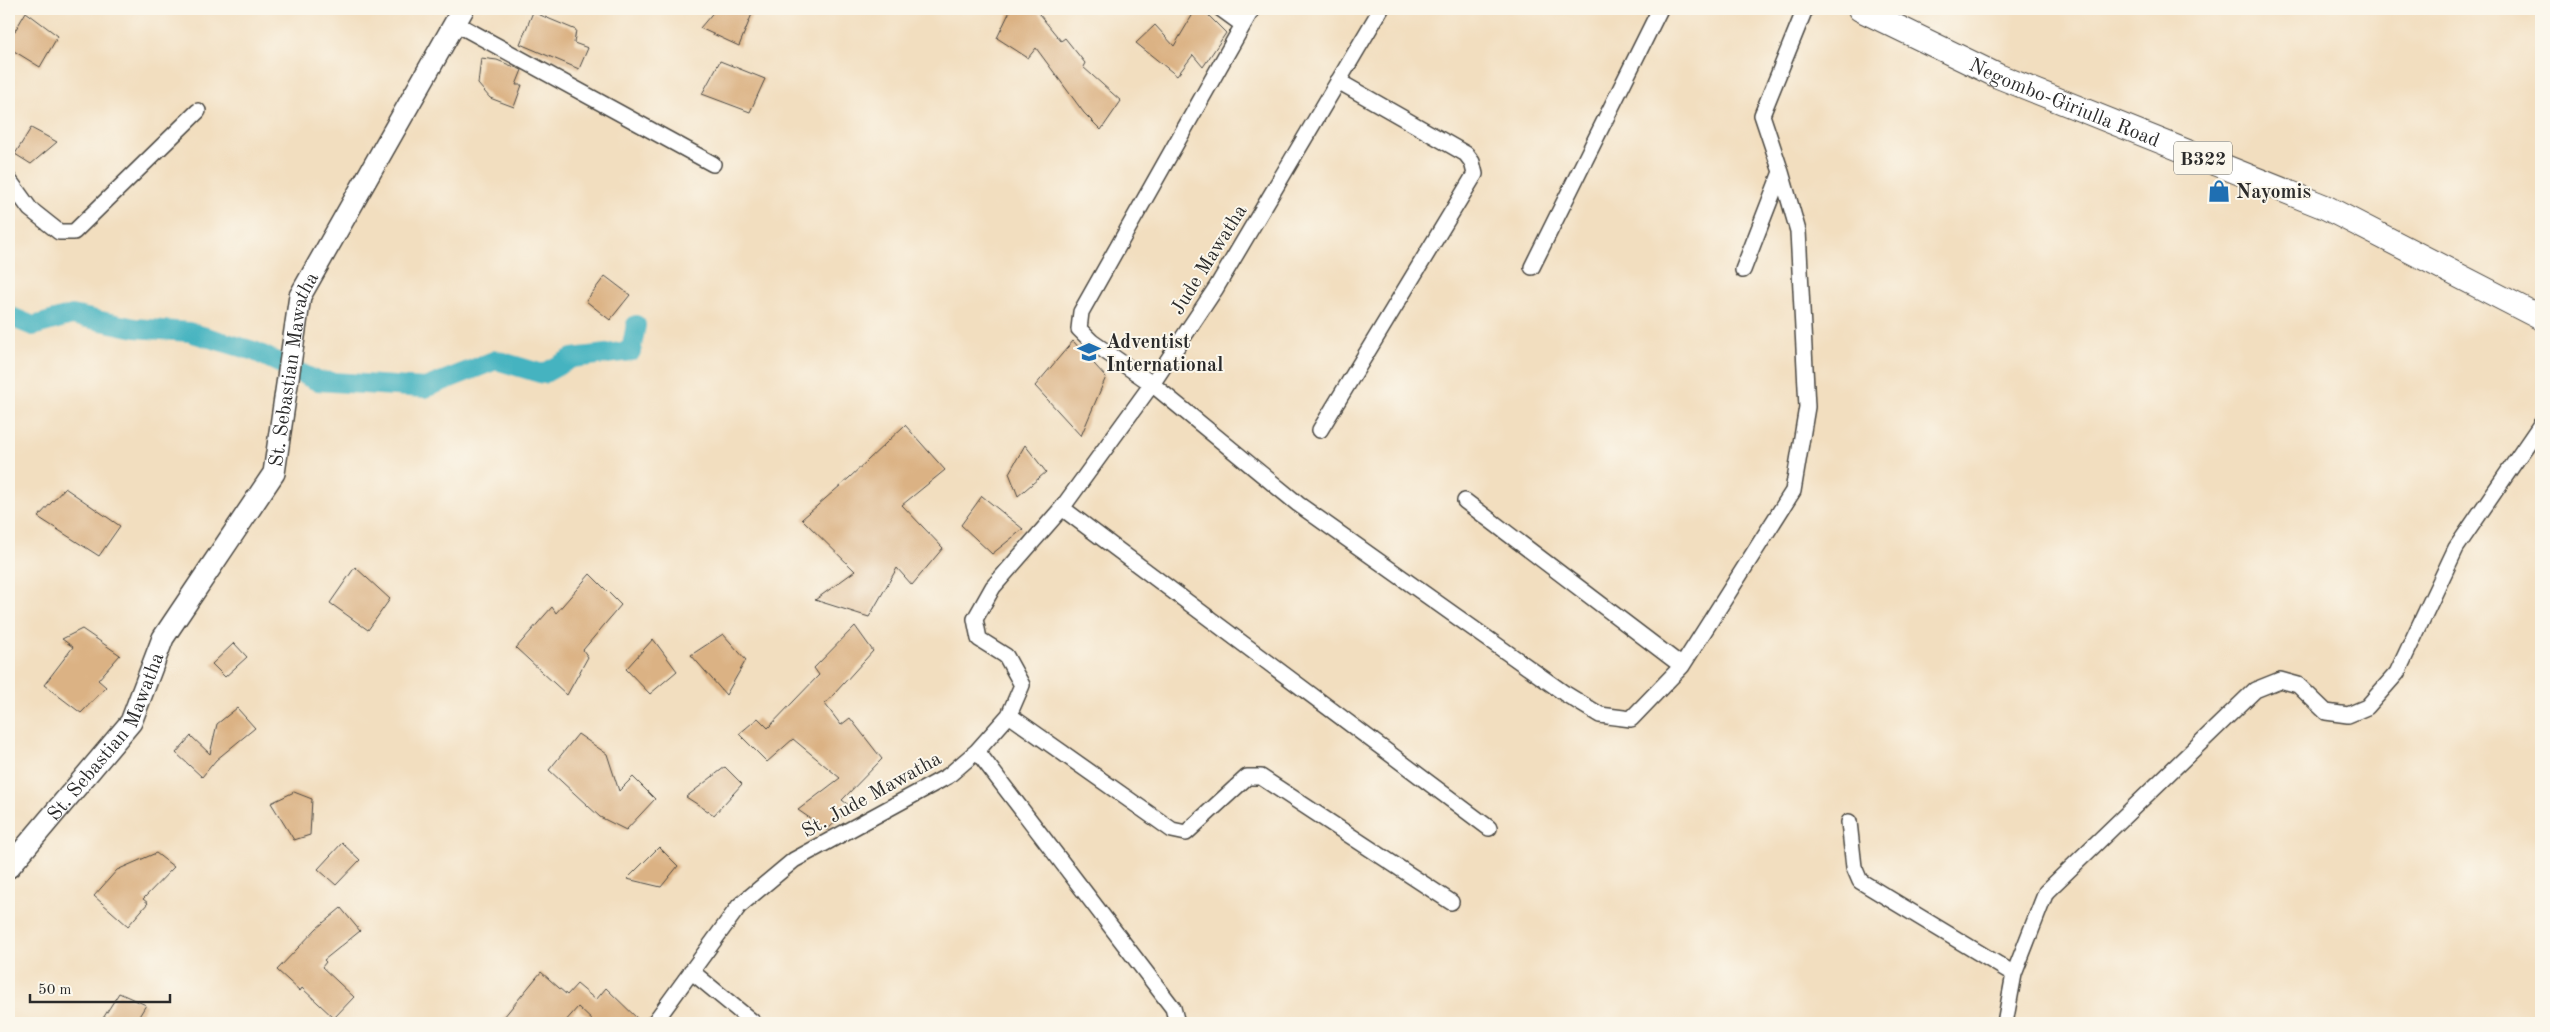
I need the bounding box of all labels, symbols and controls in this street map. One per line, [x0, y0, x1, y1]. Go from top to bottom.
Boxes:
street label: Negombo-Giriulla Road [1965, 56, 2162, 152]
road number: B322 [2174, 142, 2232, 174]
shop icon: Nayomis [2206, 178, 2232, 204]
place label: Nayomis [2236, 183, 2311, 203]
street label: Jude Mawatha [1168, 201, 1251, 319]
street label: St. Sebastian Mawatha [267, 269, 323, 468]
place label: Adventist International [1106, 333, 1223, 376]
school or university icon: Adventist International [1076, 339, 1102, 365]
street label: St. Sebastian Mawatha [45, 650, 169, 825]
street label: St. Jude Mawatha [799, 749, 945, 842]
scale bar [30, 972, 170, 1004]
text: 50 m [38, 983, 72, 998]

